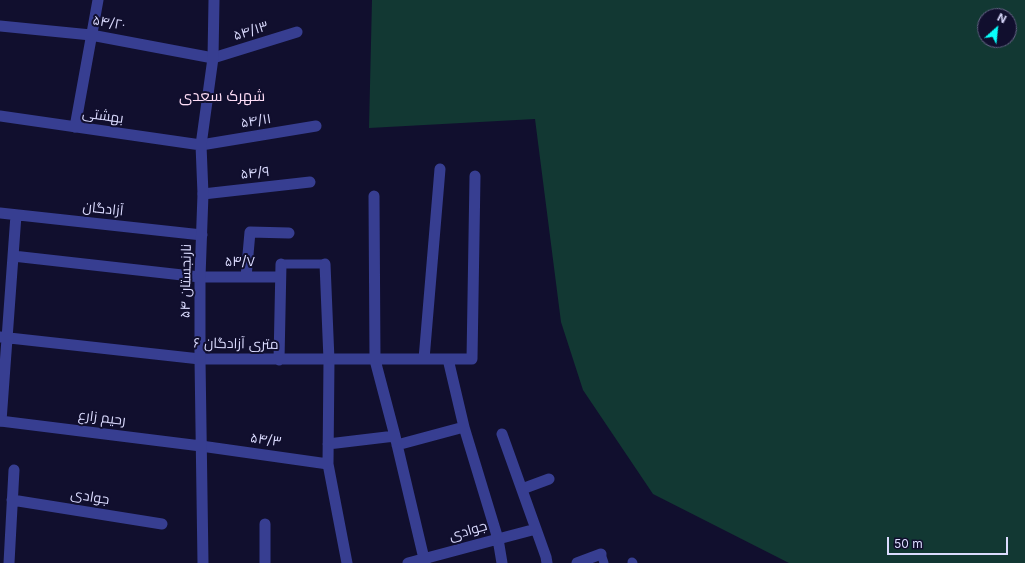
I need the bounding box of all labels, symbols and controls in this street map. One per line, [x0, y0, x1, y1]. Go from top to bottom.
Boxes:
north arrow [977, 8, 1017, 48]
text: N [995, 10, 1009, 26]
street label: ۵۴/۲۰ [91, 12, 127, 34]
street label: ۵۴/۱۳ [231, 18, 271, 44]
district label: شهرک سعدی [179, 87, 265, 105]
street label: بهشتی [81, 105, 125, 127]
street label: ۵۴/۱۱ [240, 110, 272, 132]
street label: ۵۴/۹ [240, 163, 270, 183]
street label: آزادگان [82, 199, 124, 219]
street label: نارنجستان ۵۴ [177, 244, 195, 318]
street label: ۵۴/۷ [225, 254, 255, 270]
street label: ۶ متری آزادگان [193, 335, 279, 353]
street label: رحیم زارع [77, 407, 127, 429]
street label: ۵۴/۳ [249, 429, 283, 451]
street label: جوادی [69, 486, 111, 508]
street label: جوادی [447, 518, 489, 544]
scale bar [889, 529, 1010, 555]
text: 50 m [894, 536, 923, 551]

